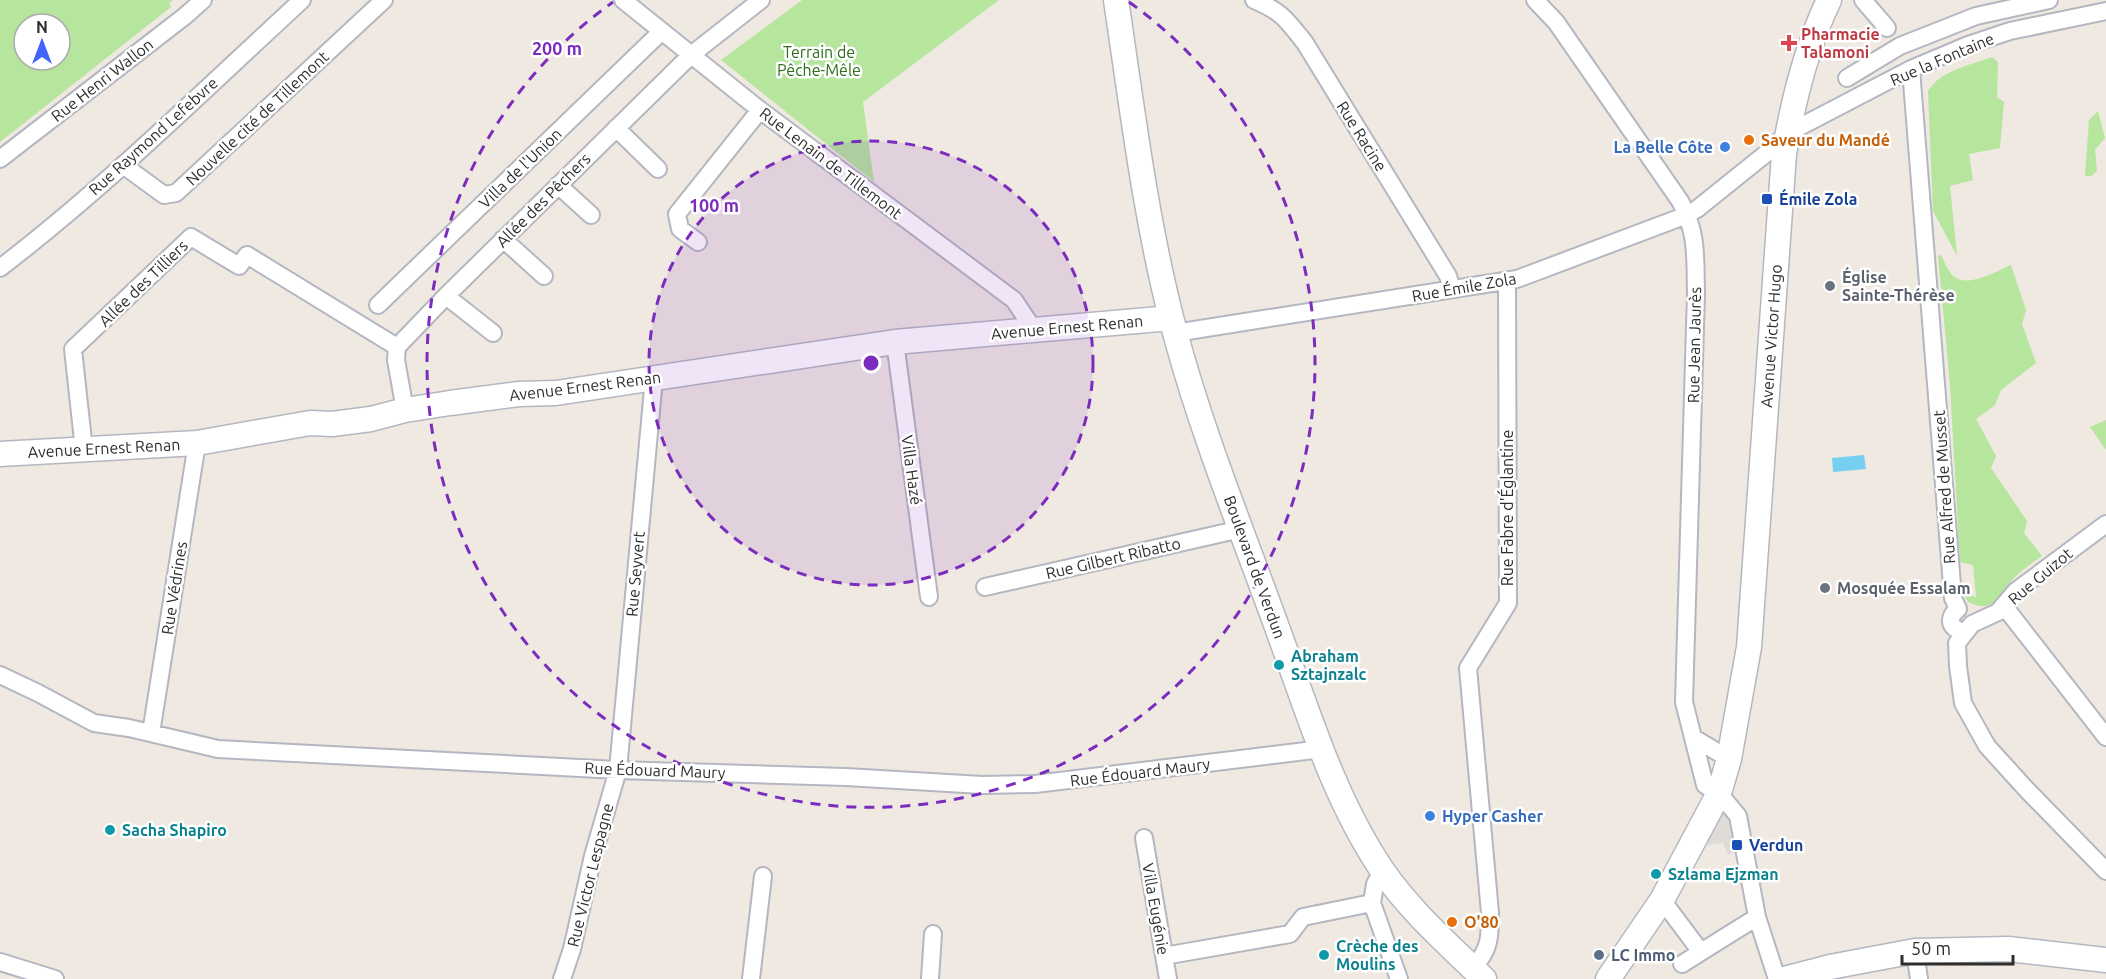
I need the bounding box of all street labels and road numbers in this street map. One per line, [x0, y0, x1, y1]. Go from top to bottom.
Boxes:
street label: Rue la Fontaine [1887, 29, 1997, 89]
street label: Rue Henri Wallon [48, 35, 156, 125]
street label: Nouvelle cité de Tillemont [182, 47, 332, 189]
street label: Rue Raymond Lefebvre [85, 74, 221, 198]
street label: Rue Racine [1333, 98, 1391, 174]
street label: Rue Lenain de Tillemont [756, 104, 906, 223]
street label: Villa de l'Union [475, 124, 565, 212]
street label: Allée des Pêchers [492, 149, 594, 251]
street label: Allée des Tilliers [95, 236, 191, 330]
street label: Avenue Victor Hugo [1757, 264, 1785, 408]
street label: Rue Émile Zola [1410, 267, 1518, 305]
street label: Rue Jean Jaurès [1684, 287, 1704, 403]
street label: Avenue Ernest Renan [990, 311, 1144, 343]
street label: Avenue Ernest Renan [508, 368, 662, 404]
street label: Rue Alfred de Musset [1930, 409, 1958, 564]
street label: Rue Fabre d'Églantine [1496, 430, 1516, 586]
street label: Villa Hazé [898, 434, 926, 506]
street label: Avenue Ernest Renan [27, 435, 181, 461]
street label: Boulevard de Verdun [1221, 493, 1289, 641]
street label: Rue Seyvert [622, 530, 648, 618]
street label: Rue Gilbert Ribatto [1044, 534, 1182, 582]
street label: Rue Védrines [158, 540, 190, 636]
street label: Rue Guizot [2004, 544, 2076, 608]
street label: Rue Édouard Maury [1069, 752, 1211, 790]
street label: Rue Édouard Maury [584, 757, 726, 781]
street label: Rue Victor Lespagne [563, 801, 617, 949]
street label: Villa Eugénie [1139, 862, 1173, 956]

